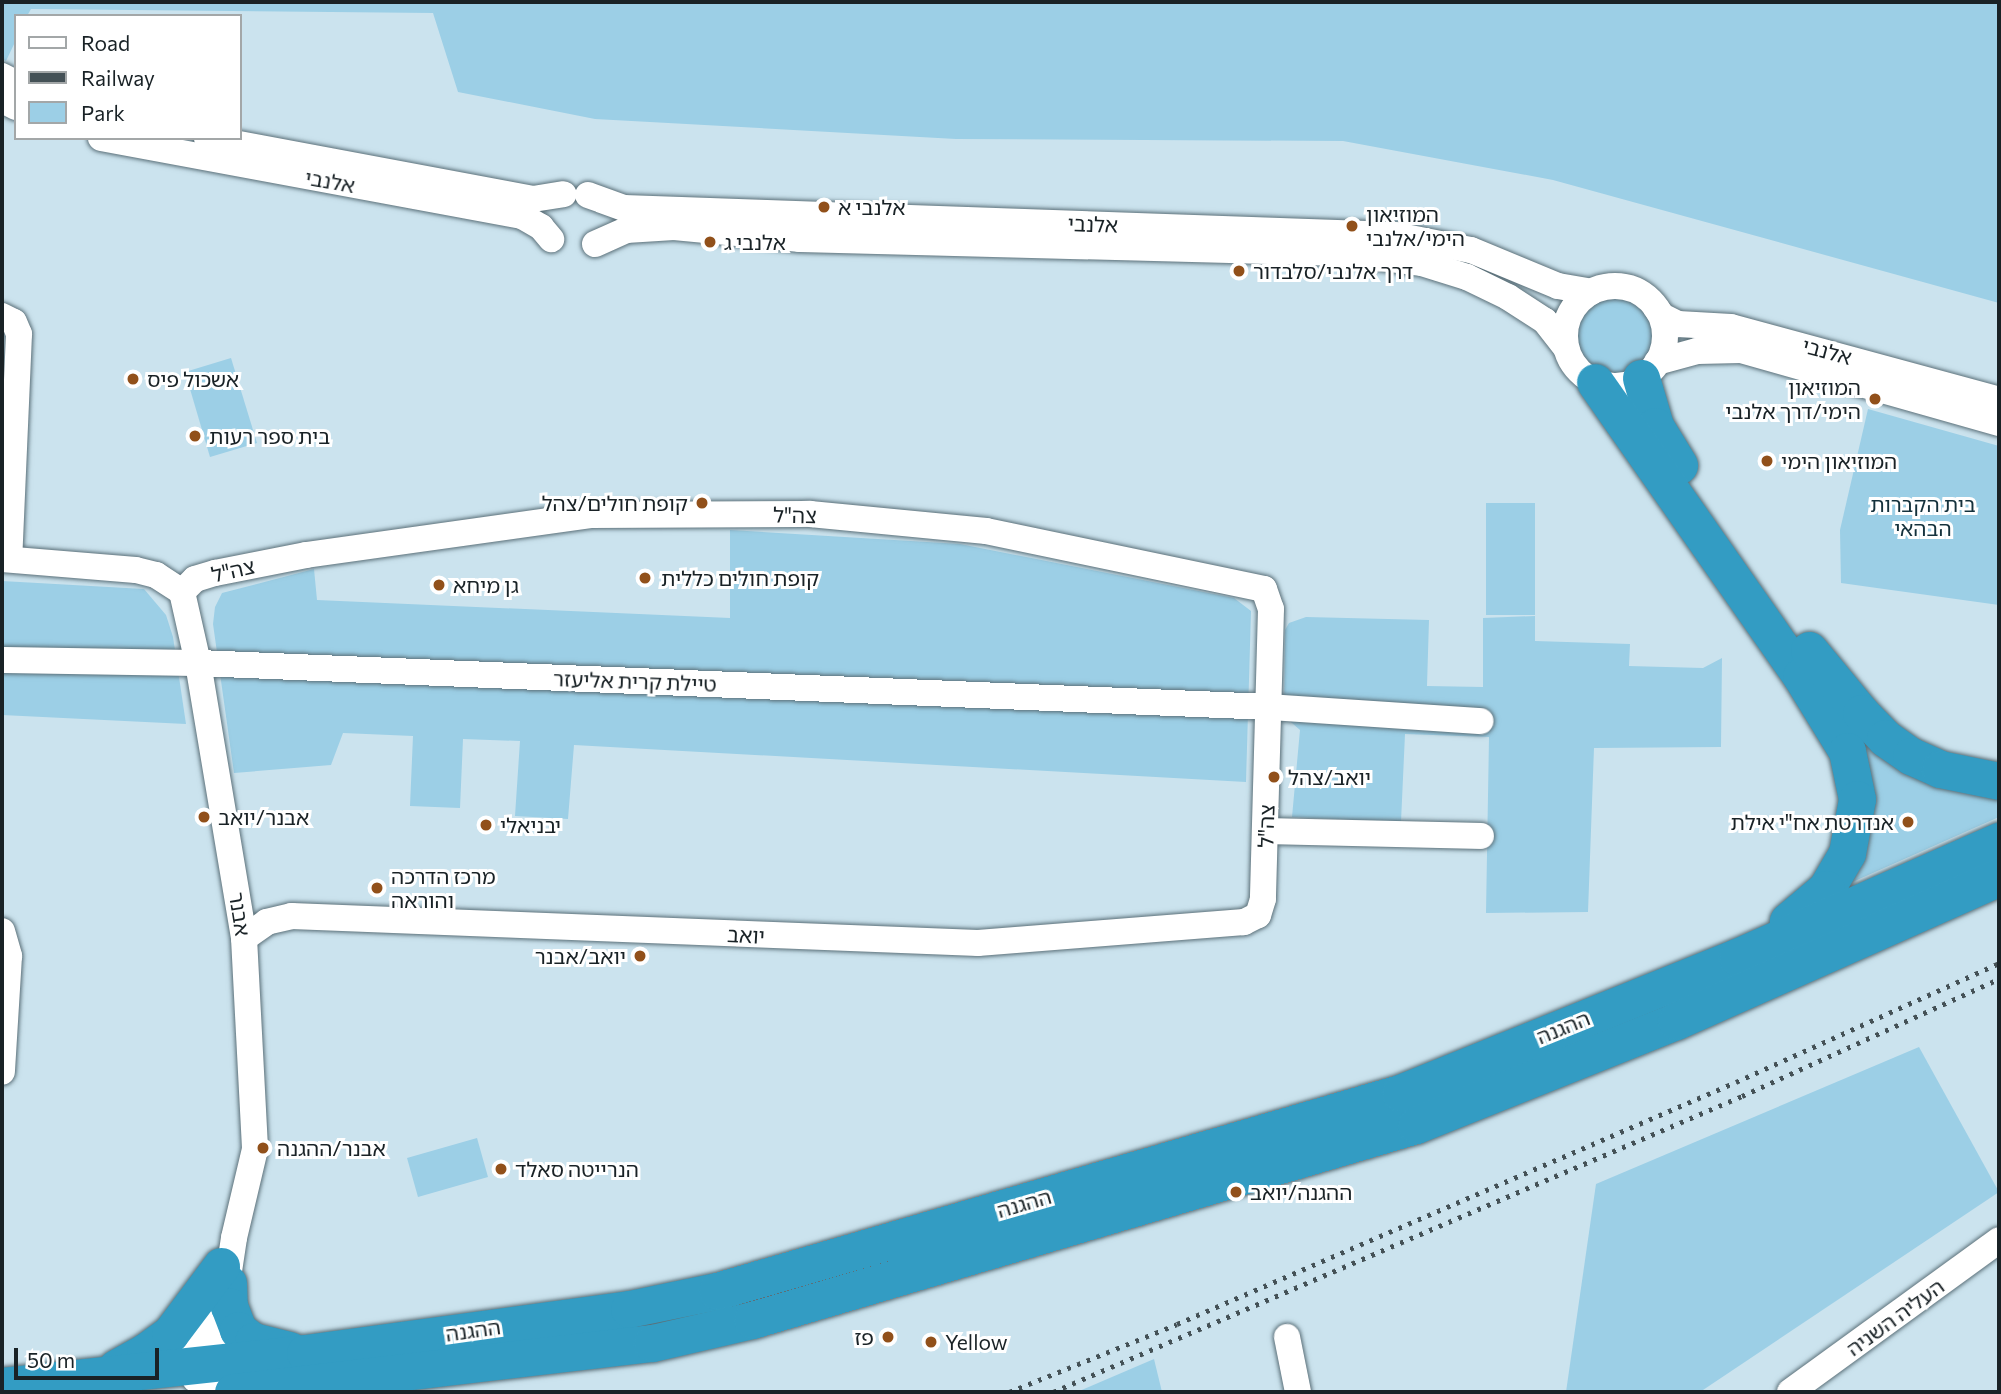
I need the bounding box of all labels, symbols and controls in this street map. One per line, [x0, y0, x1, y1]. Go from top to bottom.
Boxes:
legend [14, 14, 242, 140]
text: Road [81, 30, 130, 55]
text: Railway [81, 65, 155, 90]
text: Park [81, 100, 125, 125]
street label: אלנבי [303, 164, 357, 198]
place label: אלנבי א [838, 194, 906, 220]
marker: אלנבי א [816, 199, 832, 215]
place label: המוזיאון הימי/אלנבי [1366, 201, 1465, 251]
street label: אלנבי [1067, 211, 1119, 237]
marker: המוזיאון הימי/אלנבי [1344, 218, 1360, 234]
place label: אלנבי ג [724, 229, 786, 255]
marker: אלנבי ג [702, 234, 718, 250]
place label: דרך אלנבי/סלבדור [1253, 258, 1413, 284]
marker: דרך אלנבי/סלבדור [1231, 263, 1247, 279]
street label: אלנבי [1799, 332, 1855, 370]
place label: אשכול פיס [147, 366, 239, 392]
marker: אשכול פיס [125, 371, 141, 387]
place label: המוזיאון הימי/דרך אלנבי [1725, 374, 1861, 424]
marker: המוזיאון הימי/דרך אלנבי [1867, 391, 1883, 407]
place label: בית ספר רעות [209, 423, 330, 449]
marker: בית ספר רעות [187, 428, 203, 444]
place label: המוזיאון הימי [1781, 448, 1897, 474]
marker: המוזיאון הימי [1759, 453, 1775, 469]
place label: קופת חולים/צהל [542, 490, 688, 516]
park label: בית הקברות הבהאי [1870, 491, 1976, 541]
marker: קופת חולים/צהל [694, 495, 710, 511]
street label: צה"ל [773, 502, 817, 528]
street label: צה"ל [209, 553, 257, 587]
place label: קופת חולים כללית [661, 565, 819, 591]
marker: קופת חולים כללית [635, 568, 655, 588]
place label: גן מיחא [453, 572, 519, 598]
marker: גן מיחא [431, 577, 447, 593]
street label: טיילת קרית אליעזר [553, 666, 717, 696]
place label: יואב/צהל [1288, 764, 1371, 790]
marker: יואב/צהל [1266, 769, 1282, 785]
place label: אבנר/יואב [218, 804, 309, 830]
street label: צה"ל [1253, 804, 1279, 848]
marker: אבנר/יואב [196, 809, 212, 825]
place label: אנדרטת אח"י אילת [1730, 809, 1894, 835]
place label: יבניאלי [500, 812, 561, 838]
marker: אנדרטת אח"י אילת [1900, 814, 1916, 830]
marker: יבניאלי [478, 817, 494, 833]
place label: מרכז הדרכה והוראה [391, 863, 496, 913]
marker: מרכז הדרכה והוראה [369, 880, 385, 896]
street label: אבנר [224, 890, 256, 938]
street label: יואב [726, 921, 766, 949]
place label: יואב/אבנר [535, 943, 626, 969]
marker: יואב/אבנר [632, 948, 648, 964]
street label: ההגנה [1533, 1005, 1593, 1049]
place label: אבנר/ההגנה [277, 1135, 386, 1161]
marker: אבנר/ההגנה [255, 1140, 271, 1156]
place label: הנרייטה סאלד [515, 1156, 639, 1182]
marker: הנרייטה סאלד [493, 1161, 509, 1177]
place label: ההגנה/יואב [1250, 1179, 1352, 1205]
street label: ההגנה [994, 1183, 1054, 1223]
marker: ההגנה/יואב [1228, 1184, 1244, 1200]
street label: העליה השניה [1841, 1273, 1949, 1361]
street label: ההגנה [444, 1314, 502, 1346]
place label: פז [854, 1324, 874, 1350]
marker: פז [880, 1329, 896, 1345]
place label: Yellow [945, 1329, 1007, 1355]
scale bar [18, 1334, 163, 1378]
marker: Yellow [923, 1334, 939, 1350]
text: 50 m [27, 1347, 75, 1372]

